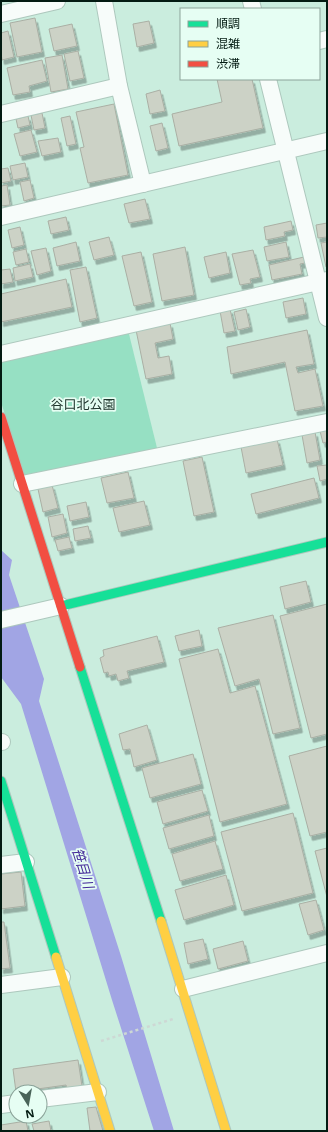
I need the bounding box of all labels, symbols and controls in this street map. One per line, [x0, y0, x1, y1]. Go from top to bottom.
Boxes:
legend [180, 8, 320, 80]
text: 順調 [216, 15, 240, 32]
text: 混雑 [216, 35, 240, 52]
text: 渋滞 [216, 55, 240, 72]
park label: 谷口北公園 [50, 395, 116, 413]
water label: 笹目川 [68, 845, 99, 893]
north arrow [8, 1084, 48, 1124]
text: N [24, 1106, 36, 1123]

